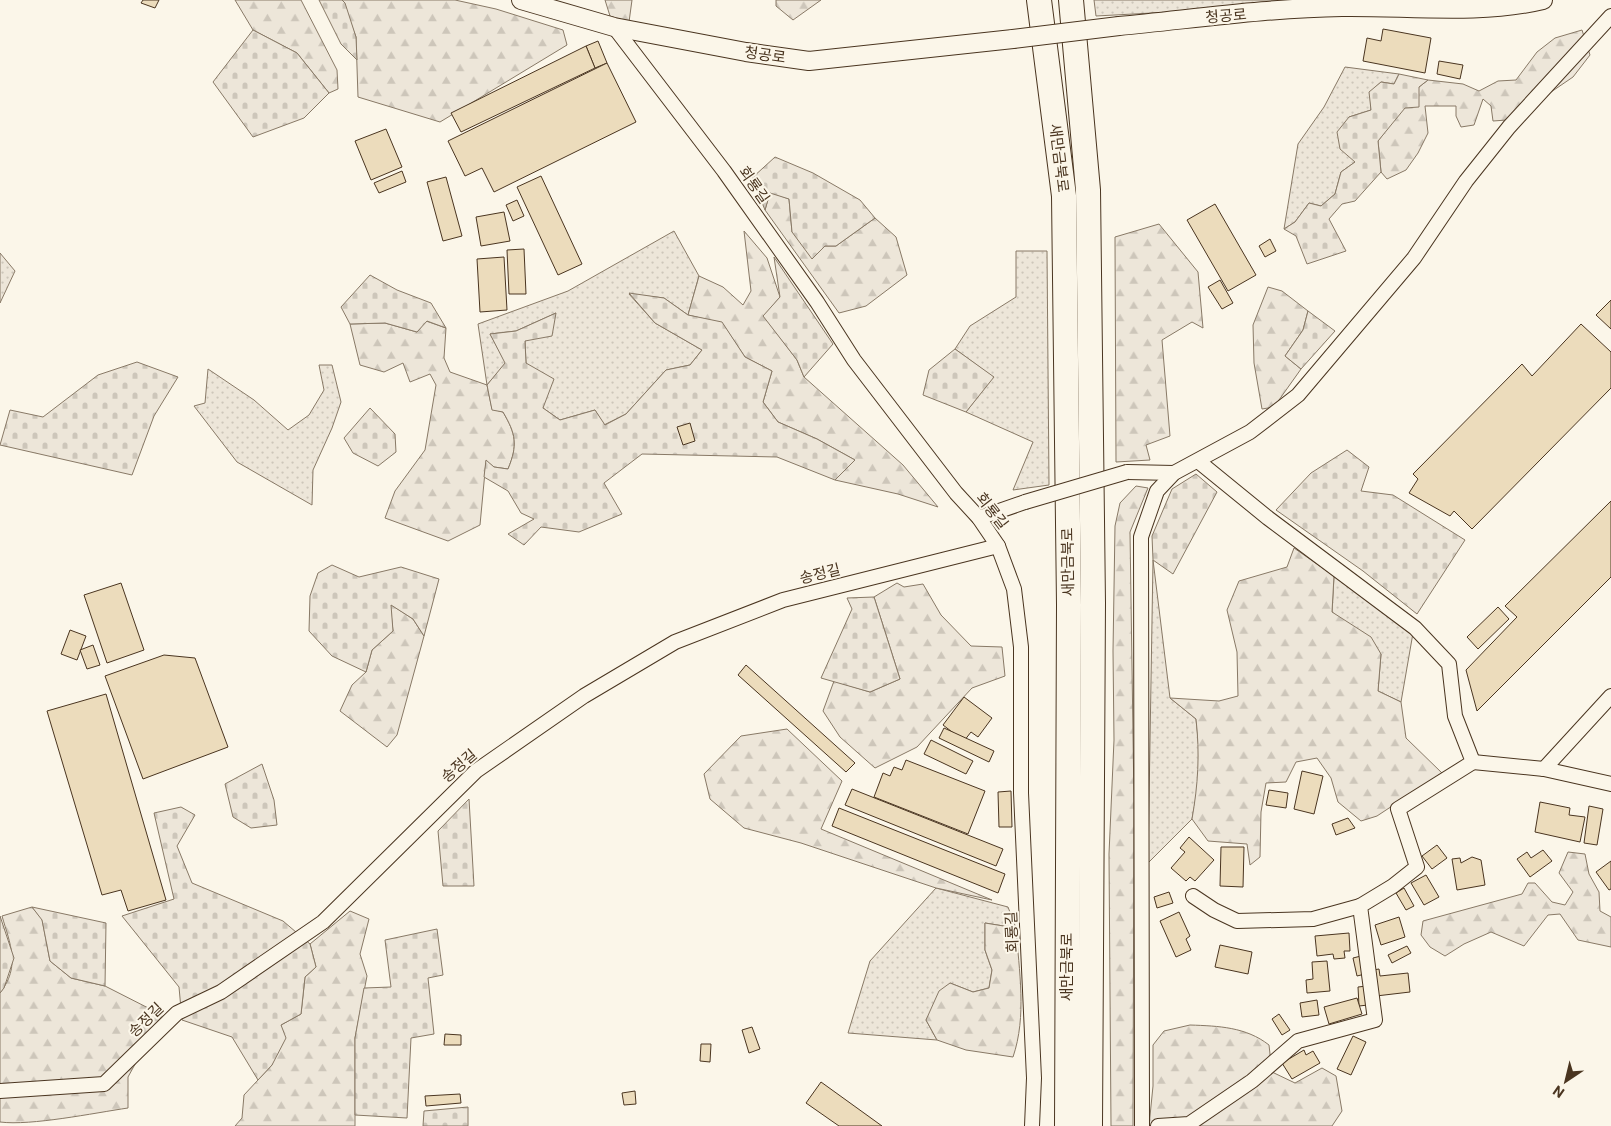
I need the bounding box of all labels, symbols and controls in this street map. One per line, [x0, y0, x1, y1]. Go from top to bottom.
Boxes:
street label: 청공로 [1205, 5, 1247, 27]
street label: 청공로 [743, 43, 787, 67]
street label: 새만금북로 [1046, 123, 1072, 193]
street label: 회룡길 [735, 163, 773, 207]
street label: 회룡길 [972, 489, 1012, 533]
street label: 새만금북로 [1058, 527, 1078, 597]
street label: 송정길 [798, 560, 842, 588]
street label: 송정길 [437, 746, 481, 786]
street label: 회룡길 [1002, 911, 1022, 953]
street label: 새만금북로 [1058, 932, 1076, 1002]
street label: 송정길 [125, 999, 167, 1041]
north arrow [1541, 1056, 1591, 1106]
text: N [1550, 1082, 1567, 1101]

